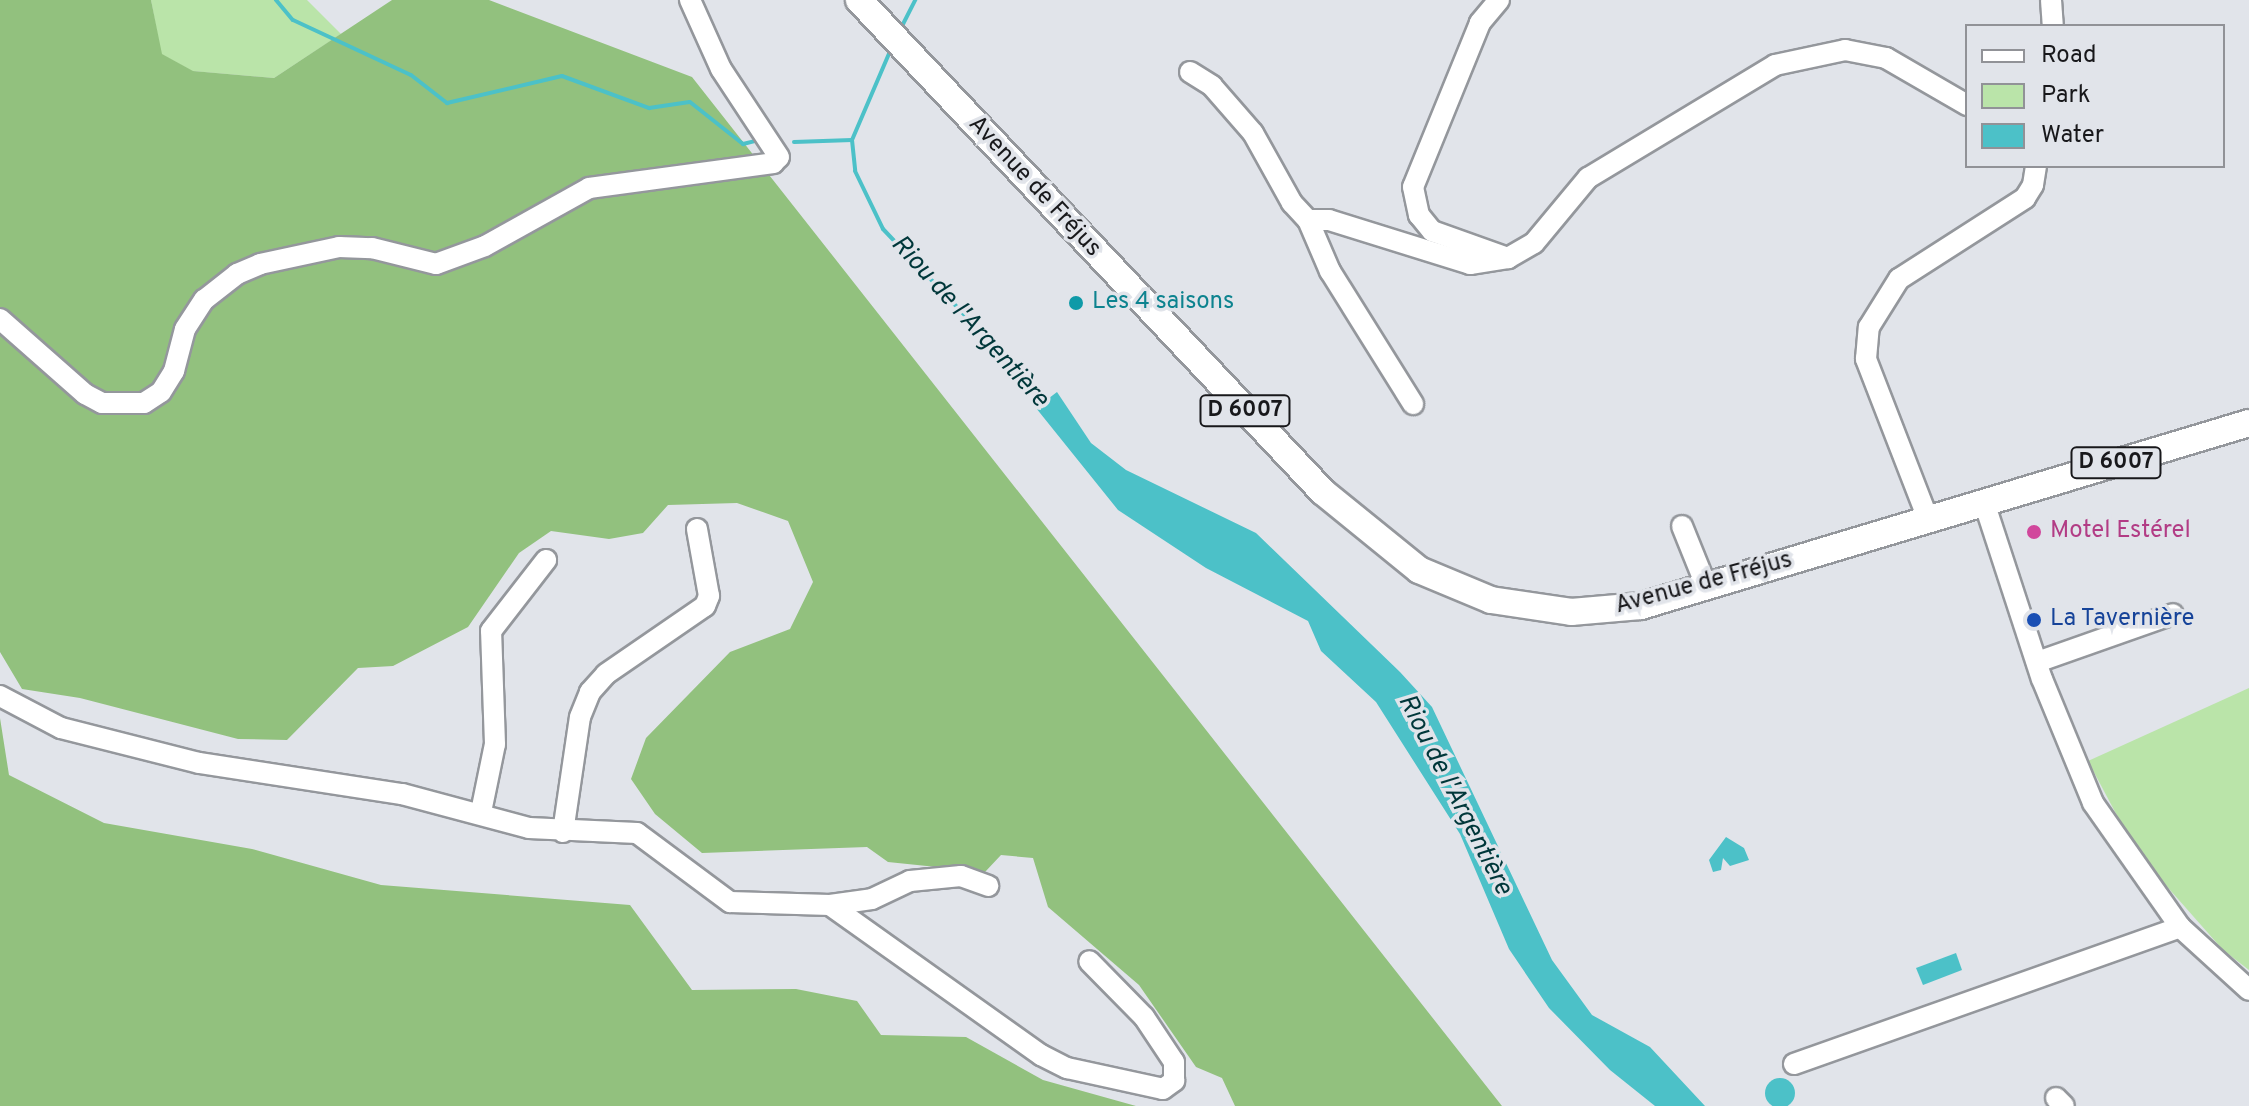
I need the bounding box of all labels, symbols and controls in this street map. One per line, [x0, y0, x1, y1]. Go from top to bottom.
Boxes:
legend [1965, 24, 2225, 168]
text: Road [2041, 41, 2097, 71]
text: Park [2041, 81, 2091, 111]
street label: Avenue de Fréjus [961, 111, 1107, 263]
text: Water [2041, 121, 2104, 151]
water label: Riou de l'Argentière [883, 229, 1055, 415]
place label: Les 4 saisons [1092, 289, 1234, 317]
marker: Les 4 saisons [1067, 294, 1085, 312]
road number: D 6007 [1199, 393, 1291, 429]
road number: D 6007 [2070, 445, 2162, 481]
place label: Motel Estérel [2050, 518, 2191, 546]
marker: Motel Estérel [2025, 523, 2043, 541]
street label: Avenue de Fréjus [1612, 547, 1796, 621]
place label: La Tavernière [2050, 606, 2195, 634]
marker: La Tavernière [2025, 611, 2043, 629]
water label: Riou de l'Argentière [1390, 689, 1518, 901]

